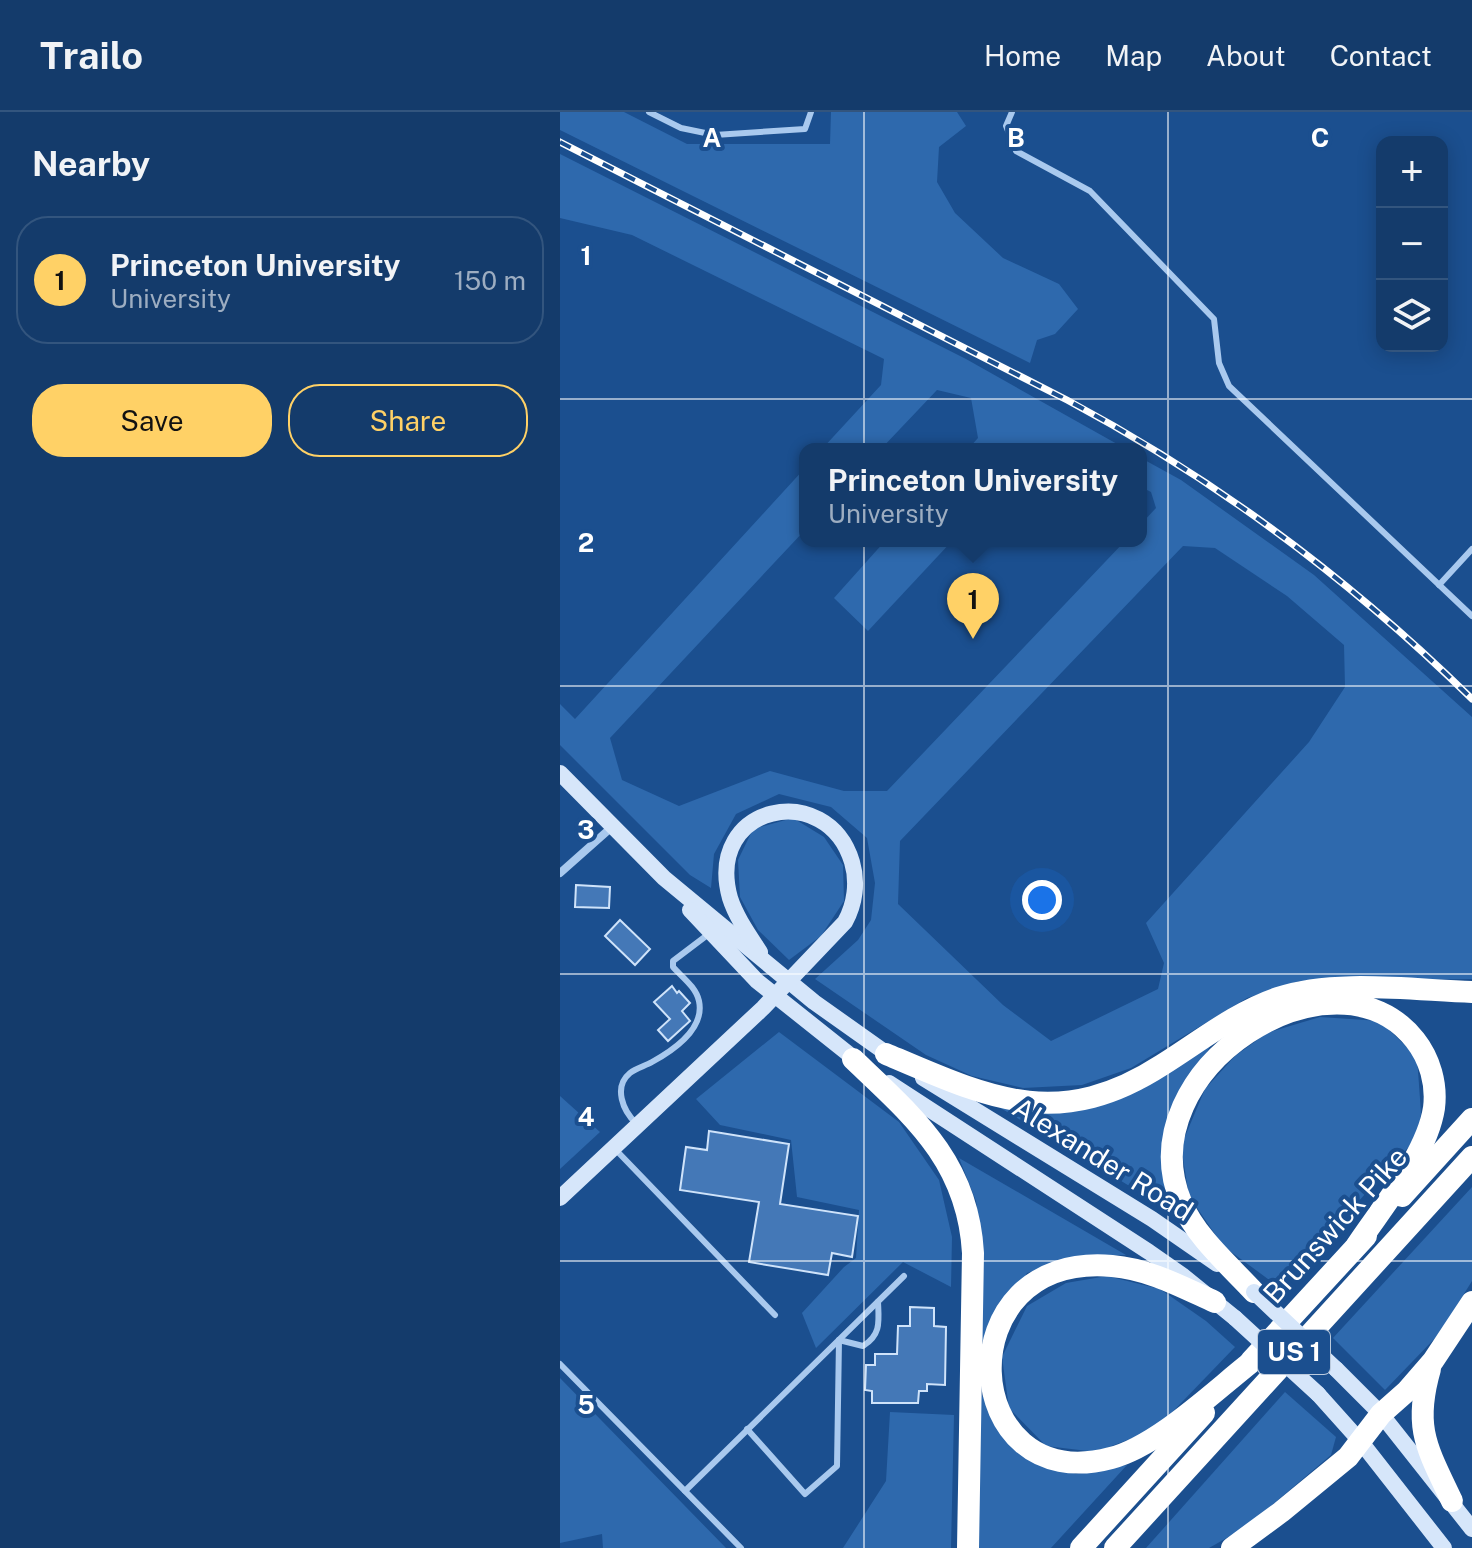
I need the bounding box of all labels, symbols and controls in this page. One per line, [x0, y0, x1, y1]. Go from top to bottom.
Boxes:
text: Trailo [40, 33, 143, 78]
text: Home [984, 39, 1061, 72]
text: Map [1105, 39, 1162, 72]
text: About [1206, 39, 1286, 72]
text: Contact [1330, 39, 1432, 72]
text: A [703, 122, 722, 153]
text: B [1007, 122, 1025, 153]
text: C [1311, 122, 1329, 153]
map controls [1376, 136, 1448, 352]
button: + [1376, 136, 1448, 208]
text: Nearby [32, 144, 150, 184]
button: − [1376, 208, 1448, 280]
text: 1 [580, 240, 592, 271]
text: Princeton University [110, 247, 400, 283]
text: 1 [54, 265, 66, 296]
text: 150 m [454, 265, 526, 296]
button: layers [1376, 280, 1448, 352]
text: University [110, 283, 231, 314]
button: Save [32, 384, 272, 457]
button: Share [288, 384, 528, 457]
popup [799, 443, 1147, 547]
text: Princeton University [828, 462, 1118, 498]
text: University [828, 498, 949, 529]
text: 2 [578, 527, 594, 558]
pin: 1 [947, 573, 999, 639]
text: 3 [577, 814, 595, 845]
your location [1022, 880, 1062, 920]
street label: Alexander Road [1007, 1090, 1199, 1227]
text: 4 [577, 1101, 595, 1132]
street label: Brunswick Pike [1256, 1140, 1413, 1309]
road number: US 1 [1258, 1330, 1330, 1374]
text: 5 [577, 1389, 595, 1420]

